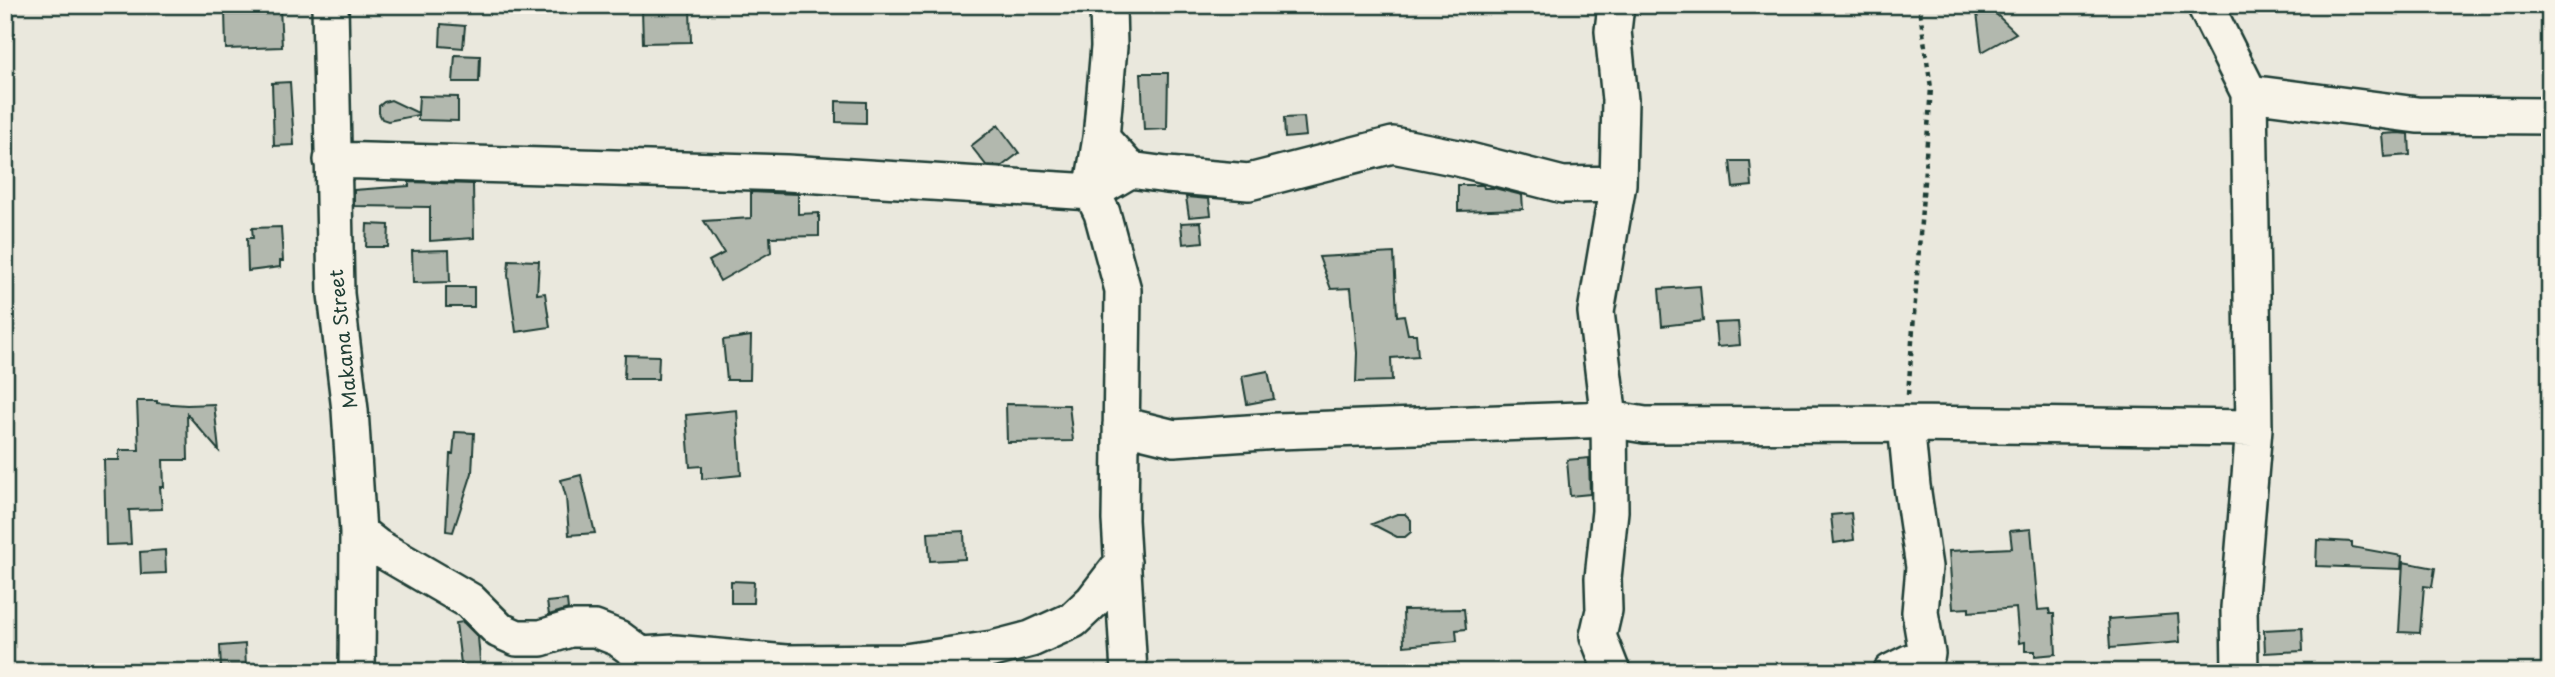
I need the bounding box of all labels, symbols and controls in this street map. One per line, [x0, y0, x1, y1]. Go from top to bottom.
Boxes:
street label: Makana Street [321, 268, 363, 410]

